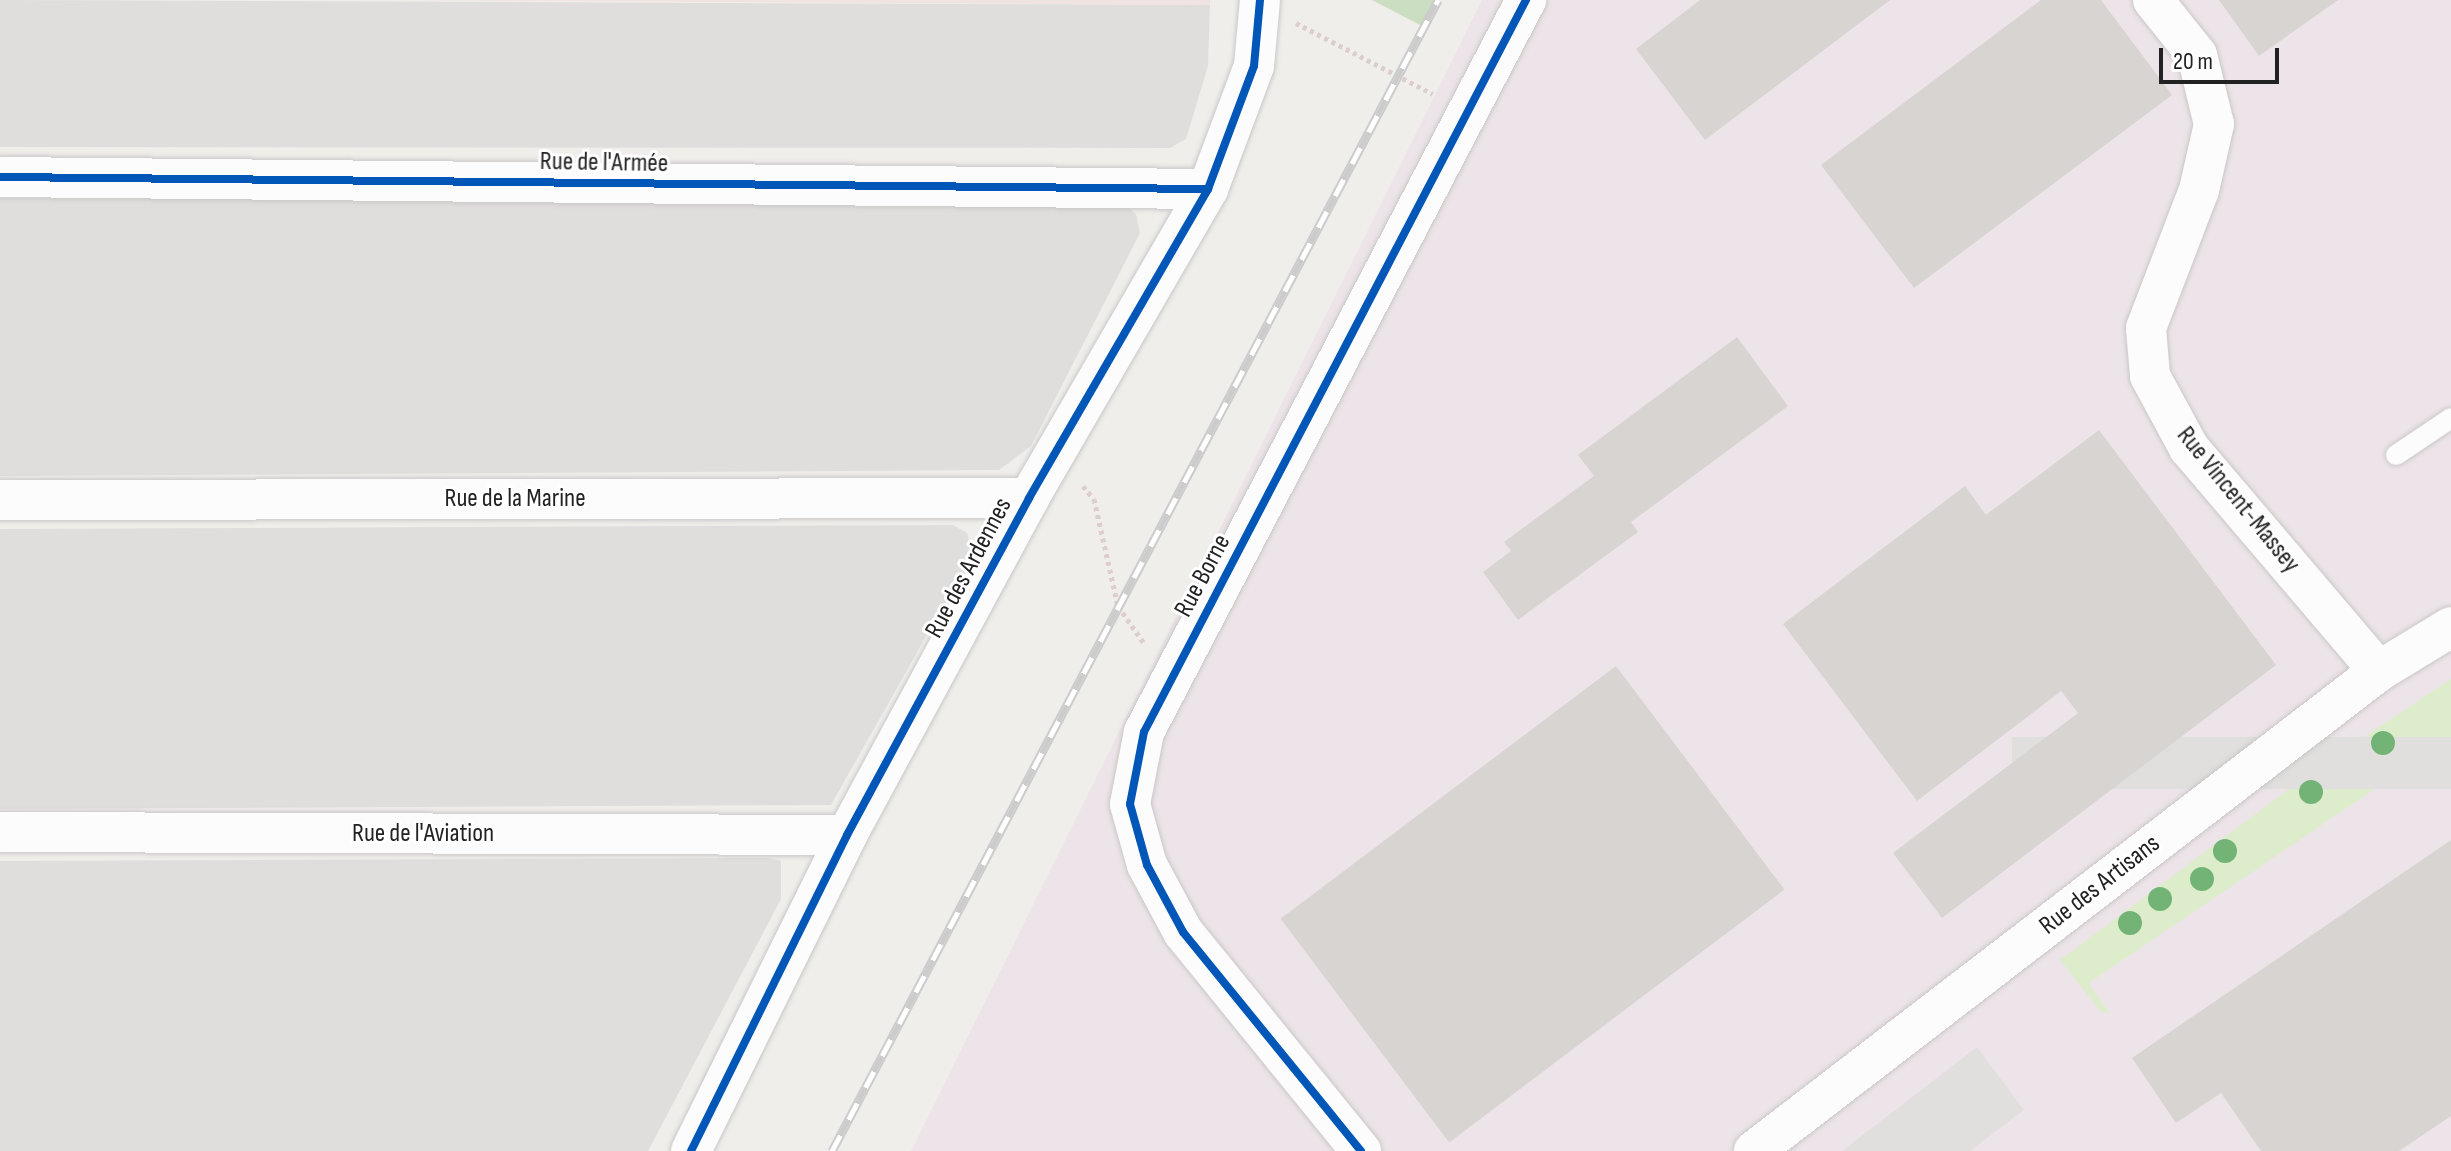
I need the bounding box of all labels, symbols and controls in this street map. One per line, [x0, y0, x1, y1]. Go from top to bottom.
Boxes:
scale bar [2163, 32, 2283, 82]
text: 20 m [2173, 47, 2213, 76]
street label: Rue de l'Armée [539, 146, 669, 180]
street label: Rue Vincent-Massey [2170, 421, 2306, 579]
street label: Rue de la Marine [444, 483, 586, 515]
street label: Rue des Ardennes [919, 493, 1019, 643]
street label: Rue Borne [1168, 529, 1238, 623]
street label: Rue de l'Aviation [352, 818, 494, 850]
street label: Rue des Artisans [2034, 828, 2166, 942]

